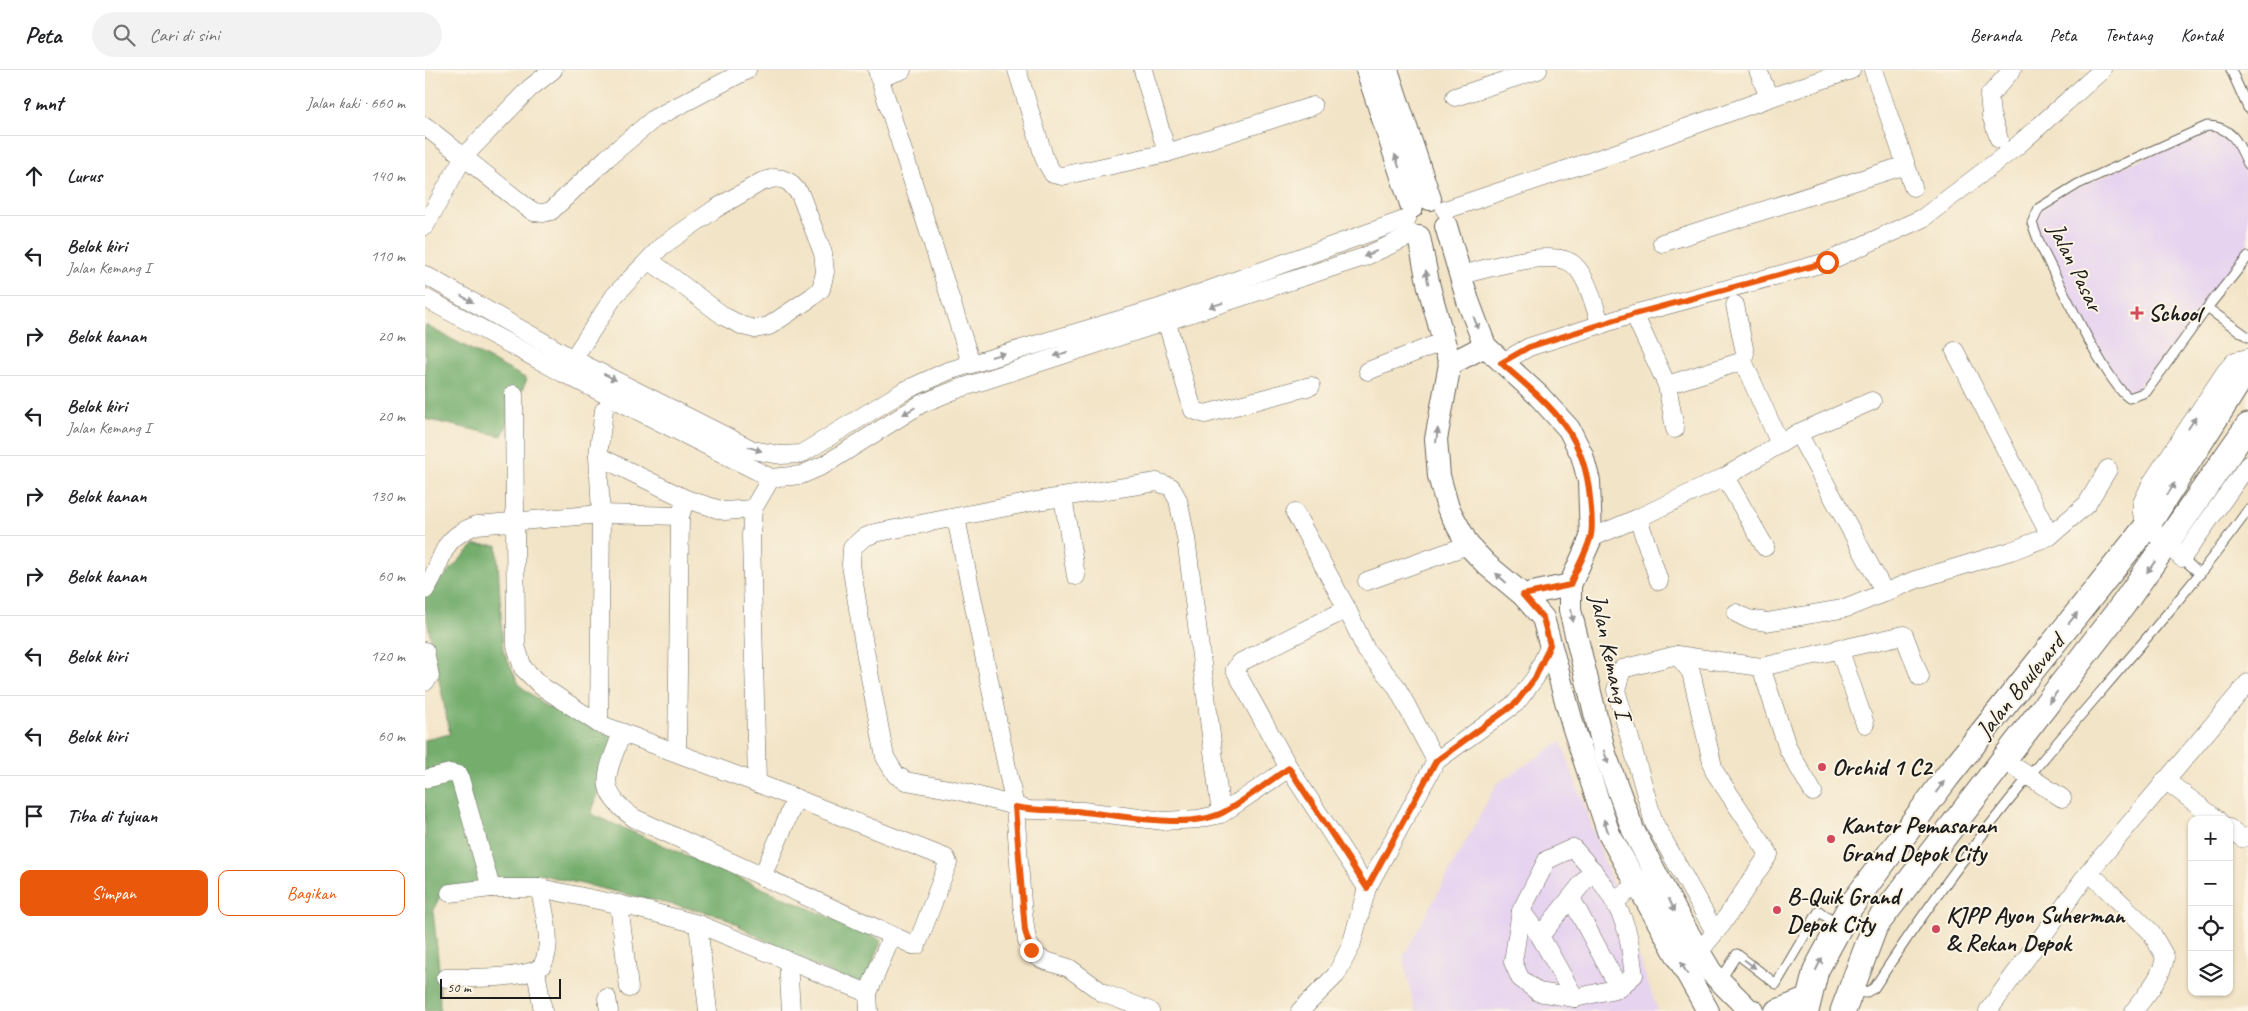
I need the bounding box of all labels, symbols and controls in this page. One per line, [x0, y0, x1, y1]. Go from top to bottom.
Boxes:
search box [92, 12, 442, 57]
text: Peta [25, 20, 62, 50]
icon: search [110, 21, 138, 49]
text: Cari di sini [150, 23, 220, 47]
text: Beranda [1970, 24, 2021, 46]
text: Peta [2049, 24, 2076, 46]
text: Tentang [2104, 24, 2153, 46]
text: Kontak [2181, 24, 2223, 46]
text: 9 mnt [20, 90, 63, 116]
text: Jalan kaki · 660 m [307, 93, 405, 113]
one-way arrow [1392, 153, 1400, 168]
icon: ahead [20, 162, 48, 190]
text: Lurus [67, 164, 102, 188]
text: 140 m [371, 166, 405, 186]
street label: Jalan Pasar [2041, 217, 2111, 318]
text: Belok kiri [67, 234, 127, 258]
icon: left [20, 242, 48, 270]
text: 110 m [371, 246, 405, 266]
one-way arrow [1363, 251, 1377, 259]
route start [1816, 251, 1839, 274]
text: Jalan Kemang I [67, 258, 151, 278]
one-way arrow [1422, 269, 1430, 285]
one-way arrow [460, 295, 475, 303]
place label: School [2148, 298, 2206, 328]
one-way arrow [1208, 302, 1223, 310]
marker: School [2130, 306, 2144, 320]
one-way arrow [1473, 316, 1481, 330]
icon: right [20, 322, 48, 350]
text: Belok kanan [67, 324, 146, 348]
text: 20 m [378, 326, 405, 346]
one-way arrow [990, 351, 1005, 359]
one-way arrow [1053, 351, 1068, 359]
one-way arrow [603, 373, 617, 381]
text: Belok kiri [67, 394, 127, 418]
icon: left [20, 402, 48, 430]
text: 20 m [378, 406, 405, 426]
one-way arrow [901, 407, 916, 415]
one-way arrow [2187, 416, 2197, 430]
text: Jalan Kemang I [67, 418, 151, 438]
one-way arrow [1433, 427, 1441, 443]
one-way arrow [748, 445, 763, 453]
icon: right [20, 482, 48, 510]
one-way arrow [2166, 482, 2176, 495]
text: Belok kanan [67, 484, 146, 508]
text: 130 m [371, 486, 405, 506]
one-way arrow [2146, 560, 2156, 574]
icon: right [20, 562, 48, 590]
text: Belok kanan [67, 564, 146, 588]
text: 60 m [378, 566, 405, 586]
one-way arrow [1495, 572, 1507, 584]
street label: Jalan Kemang I [1583, 591, 1640, 726]
one-way arrow [1568, 608, 1576, 624]
one-way arrow [2068, 612, 2079, 625]
street label: Jalan Boulevard [1968, 625, 2073, 745]
icon: left [20, 642, 48, 670]
text: Belok kiri [67, 644, 127, 668]
text: 120 m [371, 646, 405, 666]
one-way arrow [2048, 690, 2058, 703]
icon: left [20, 722, 48, 750]
text: Belok kiri [67, 724, 127, 748]
text: 60 m [378, 726, 405, 746]
one-way arrow [1603, 750, 1611, 765]
place label: Orchid 1 C2 [1832, 752, 1934, 782]
marker: Orchid 1 C2 [1816, 761, 1828, 773]
one-way arrow [1935, 780, 1945, 794]
icon: arrive [20, 802, 48, 830]
text: Tiba di tujuan [67, 804, 157, 828]
place label: Kantor Pemasaran Grand Depok City [1841, 810, 1998, 868]
map controls [2188, 816, 2233, 996]
button: + [2188, 816, 2233, 861]
one-way arrow [1602, 818, 1610, 833]
marker: Kantor Pemasaran Grand Depok City [1825, 833, 1837, 845]
button: − [2188, 861, 2233, 906]
button: Simpan [20, 870, 208, 916]
button: Bagikan [218, 870, 405, 916]
place label: B-Quik Grand Depok City [1787, 881, 1903, 939]
one-way arrow [1668, 898, 1676, 912]
place label: KJPP Ayon Suherman & Rekan Depok [1946, 900, 2127, 958]
marker: B-Quik Grand Depok City [1771, 904, 1783, 916]
button: locate [2188, 906, 2233, 951]
marker: KJPP Ayon Suherman & Rekan Depok [1930, 923, 1942, 935]
route end [1020, 939, 1043, 962]
button: layers [2188, 951, 2233, 996]
one-way arrow [1815, 957, 1823, 972]
one-way arrow [1743, 959, 1756, 970]
one-way arrow [1680, 961, 1688, 976]
scale bar [440, 976, 561, 999]
text: 50 m [447, 979, 471, 996]

